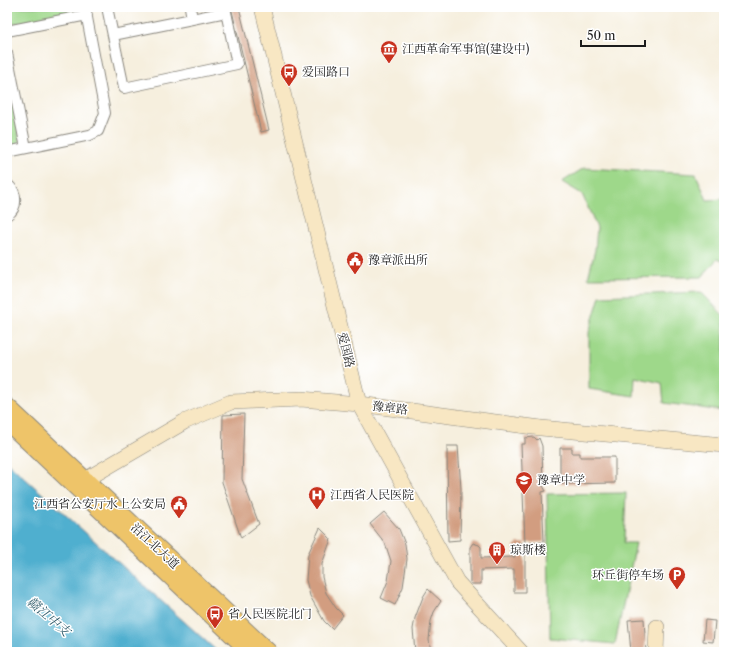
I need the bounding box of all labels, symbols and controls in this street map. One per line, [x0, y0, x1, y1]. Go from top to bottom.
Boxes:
scale bar [581, 22, 645, 48]
text: 50 m [587, 28, 616, 43]
museum icon: 江西革命军事馆(建设中) [379, 39, 399, 64]
place label: 江西革命军事馆(建设中) [402, 41, 530, 56]
bus stop icon: 爱国路口 [279, 62, 299, 87]
place label: 爱国路口 [302, 64, 350, 79]
public building icon: 豫章派出所 [345, 250, 365, 275]
place label: 豫章派出所 [368, 252, 428, 267]
street label: 爱国路 [335, 331, 358, 369]
street label: 豫章路 [371, 398, 409, 417]
school or university icon: 豫章中学 [514, 470, 534, 495]
place label: 豫章中学 [537, 472, 585, 487]
hospital icon: 江西省人民医院 [307, 485, 327, 510]
place label: 江西省人民医院 [330, 487, 414, 502]
public building icon: 江西省公安厅水上公安局 [169, 494, 189, 519]
place label: 江西省公安厅水上公安局 [34, 496, 166, 511]
street label: 沿江北大道 [128, 520, 182, 572]
building icon: 琼斯楼 [487, 540, 507, 565]
place label: 琼斯楼 [510, 542, 546, 557]
parking icon: 环丘街停车场 [667, 565, 687, 590]
place label: 环丘街停车场 [592, 567, 664, 582]
water label: 赣江中支 [24, 593, 75, 640]
bus stop icon: 省人民医院北门 [205, 604, 225, 629]
place label: 省人民医院北门 [228, 606, 312, 621]

